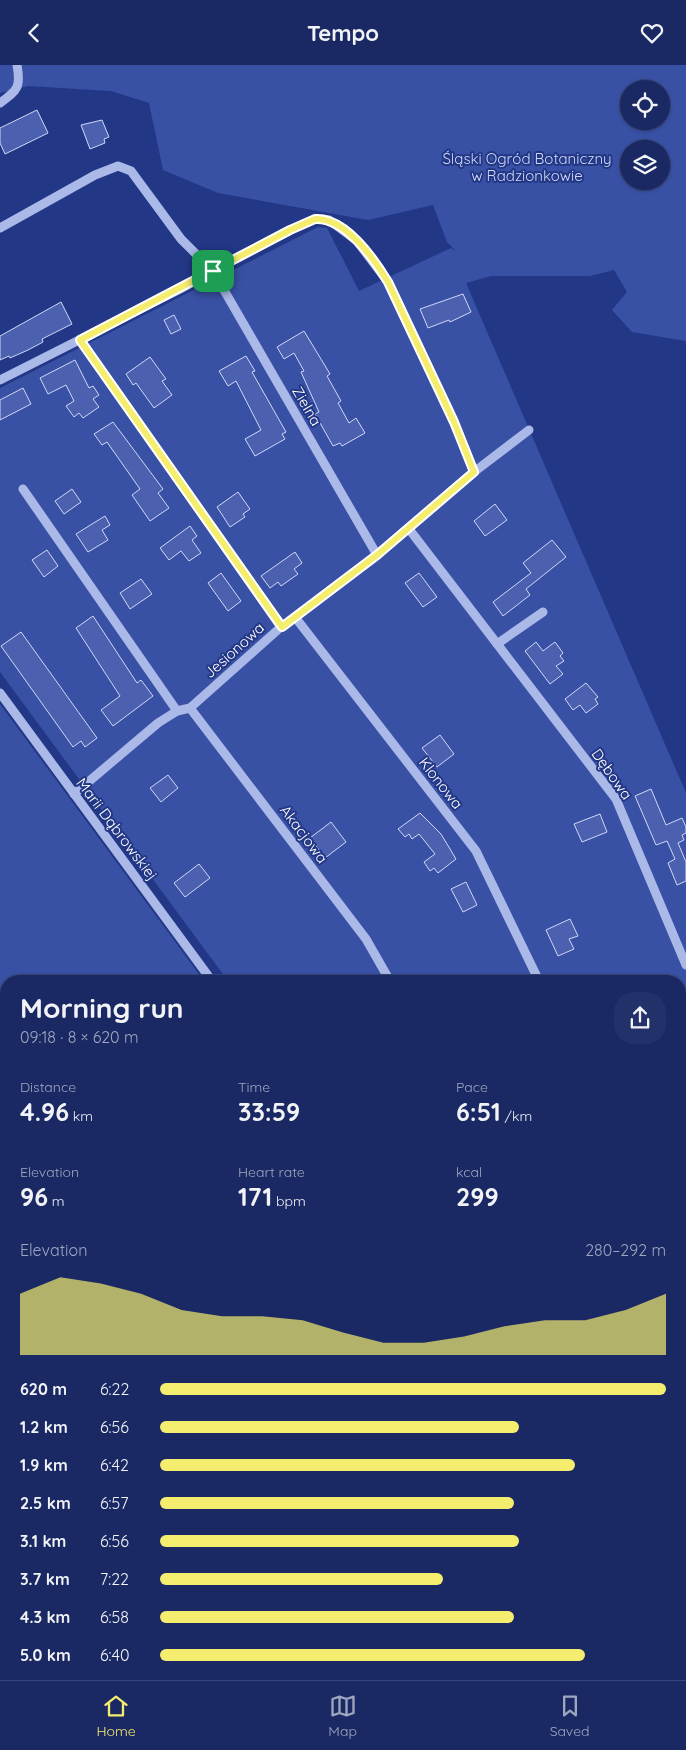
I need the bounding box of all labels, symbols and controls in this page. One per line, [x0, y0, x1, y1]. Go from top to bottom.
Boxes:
icon: back [20, 19, 48, 47]
text: Tempo [307, 19, 379, 47]
icon: heart [638, 19, 666, 47]
map controls [620, 80, 670, 190]
button: locate [620, 80, 670, 130]
button: layers [620, 140, 670, 190]
park label: Śląski Ogród Botaniczny w Radzionkowie [442, 149, 612, 185]
pin [192, 250, 234, 292]
icon: arrive [199, 257, 227, 285]
street label: Zielna [288, 383, 326, 429]
street label: Jesionowa [200, 618, 268, 682]
street label: Dębowa [588, 745, 636, 803]
street label: Klonowa [415, 753, 467, 813]
street label: Marii Dąbrowskiej [72, 774, 162, 884]
street label: Akacjowa [276, 801, 332, 867]
text: Morning run [20, 990, 184, 1025]
button: share [614, 992, 666, 1044]
text: 09:18 · 8 × 620 m [20, 1027, 139, 1047]
text: Distance [20, 1078, 76, 1096]
text: Time [238, 1078, 270, 1096]
text: Pace [456, 1078, 488, 1096]
text: 4.96 [20, 1096, 69, 1127]
text: 33:59 [238, 1096, 300, 1127]
text: 6:51 [456, 1096, 501, 1127]
text: km [69, 1107, 93, 1125]
text: /km [501, 1107, 532, 1125]
text: Elevation [20, 1163, 79, 1181]
text: Heart rate [238, 1163, 305, 1181]
text: kcal [456, 1163, 482, 1181]
text: 96 [20, 1181, 48, 1212]
text: 171 [238, 1181, 272, 1212]
text: 299 [456, 1181, 499, 1212]
text: m [48, 1192, 65, 1210]
text: bpm [272, 1192, 306, 1210]
text: Elevation [20, 1240, 87, 1260]
text: 280–292 m [585, 1240, 666, 1260]
text: 620 m [20, 1379, 67, 1399]
text: 6:22 [100, 1379, 129, 1399]
text: 1.2 km [20, 1417, 68, 1437]
text: 6:56 [100, 1417, 129, 1437]
text: 1.9 km [20, 1455, 68, 1475]
text: 6:42 [100, 1455, 129, 1475]
text: 2.5 km [20, 1493, 71, 1513]
text: 6:57 [100, 1493, 129, 1513]
text: 3.1 km [20, 1531, 66, 1551]
text: 6:56 [100, 1531, 129, 1551]
text: 3.7 km [20, 1569, 70, 1589]
text: 7:22 [100, 1569, 129, 1589]
text: 4.3 km [20, 1607, 70, 1627]
text: 6:58 [100, 1607, 129, 1627]
text: 5.0 km [20, 1645, 71, 1665]
text: 6:40 [100, 1645, 130, 1665]
tab: Home [96, 1692, 136, 1740]
tab: Map [328, 1692, 357, 1740]
tab: Saved [550, 1692, 590, 1740]

